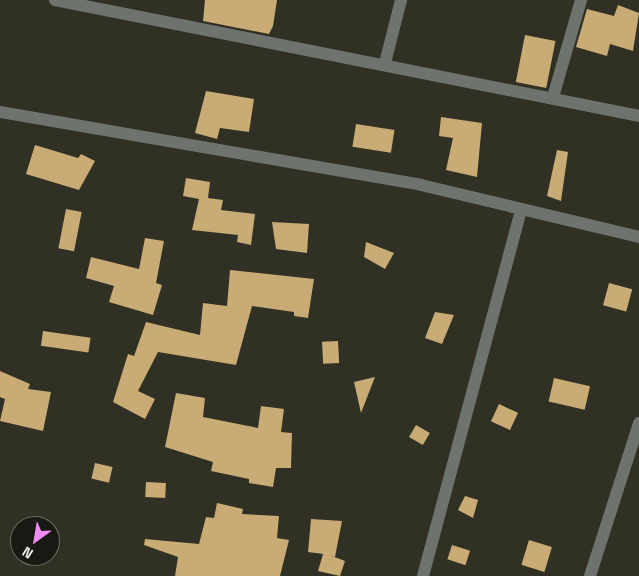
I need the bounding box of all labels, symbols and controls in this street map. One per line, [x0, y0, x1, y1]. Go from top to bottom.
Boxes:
north arrow [10, 516, 60, 566]
text: N [19, 543, 36, 563]

